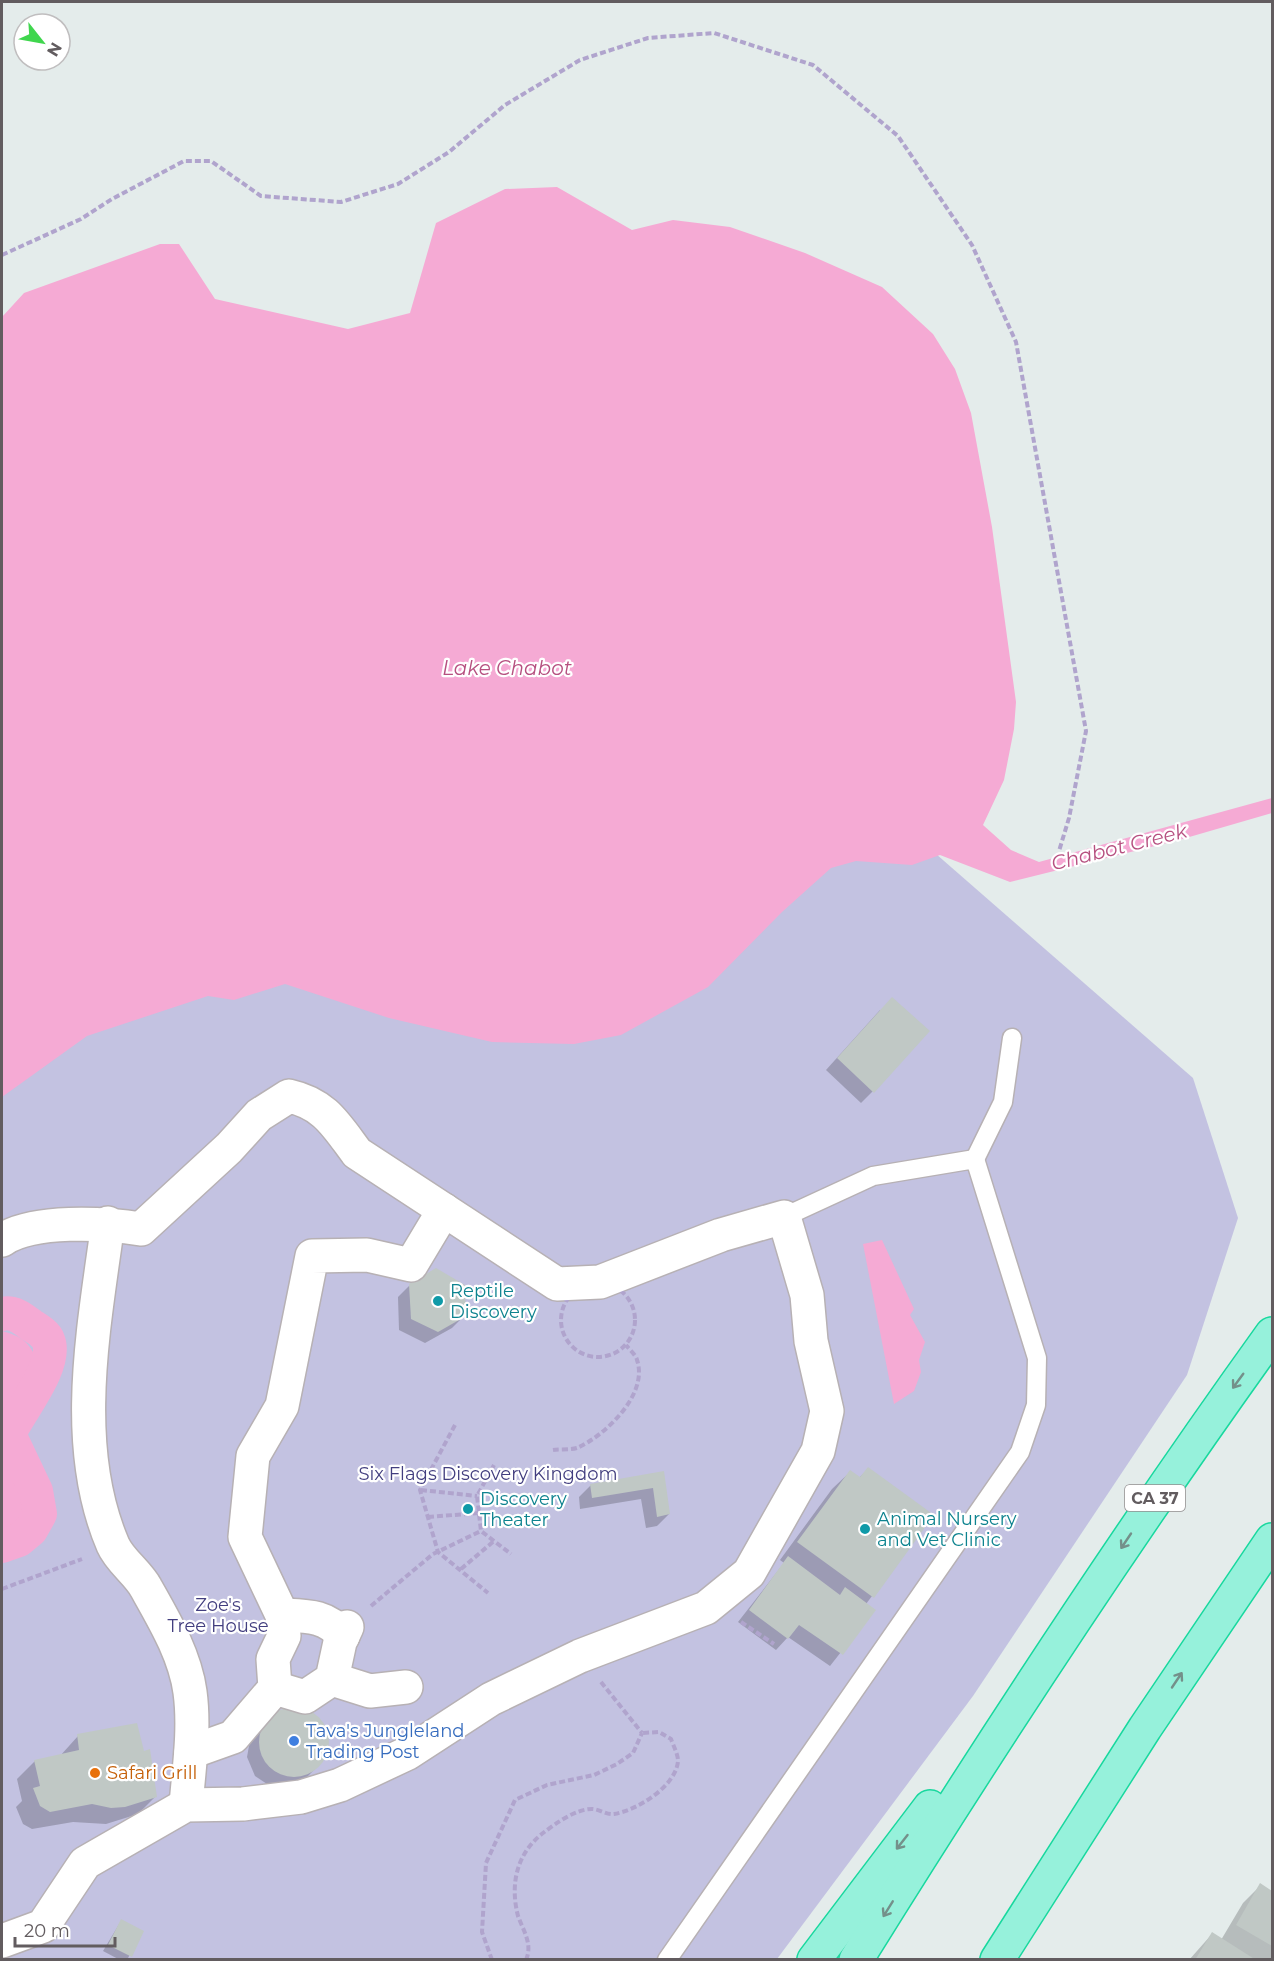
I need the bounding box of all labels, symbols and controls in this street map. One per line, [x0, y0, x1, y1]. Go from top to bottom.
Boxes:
north arrow [12, 12, 72, 72]
text: N [43, 39, 66, 60]
water label: Lake Chabot [442, 656, 572, 680]
water label: Chabot Creek [1049, 818, 1190, 875]
place label: Reptile Discovery [450, 1280, 537, 1323]
marker: Reptile Discovery [431, 1294, 445, 1308]
one-way arrow [1232, 1372, 1244, 1389]
park label: Six Flags Discovery Kingdom [358, 1463, 618, 1485]
road number: CA 37 [1125, 1485, 1185, 1511]
place label: Discovery Theater [480, 1488, 567, 1531]
marker: Discovery Theater [461, 1502, 475, 1516]
place label: Animal Nursery and Vet Clinic [877, 1508, 1017, 1551]
marker: Animal Nursery and Vet Clinic [858, 1522, 872, 1536]
one-way arrow [1120, 1532, 1132, 1548]
park label: Zoe's Tree House [167, 1594, 269, 1637]
one-way arrow [1171, 1671, 1184, 1688]
place label: Tava's Jungleland Trading Post [306, 1720, 465, 1763]
marker: Tava's Jungleland Trading Post [287, 1734, 301, 1748]
place label: Safari Grill [107, 1762, 197, 1784]
marker: Safari Grill [88, 1766, 102, 1780]
one-way arrow [896, 1834, 909, 1850]
one-way arrow [881, 1900, 893, 1917]
scale bar [15, 1910, 116, 1948]
text: 20 m [24, 1920, 70, 1942]

